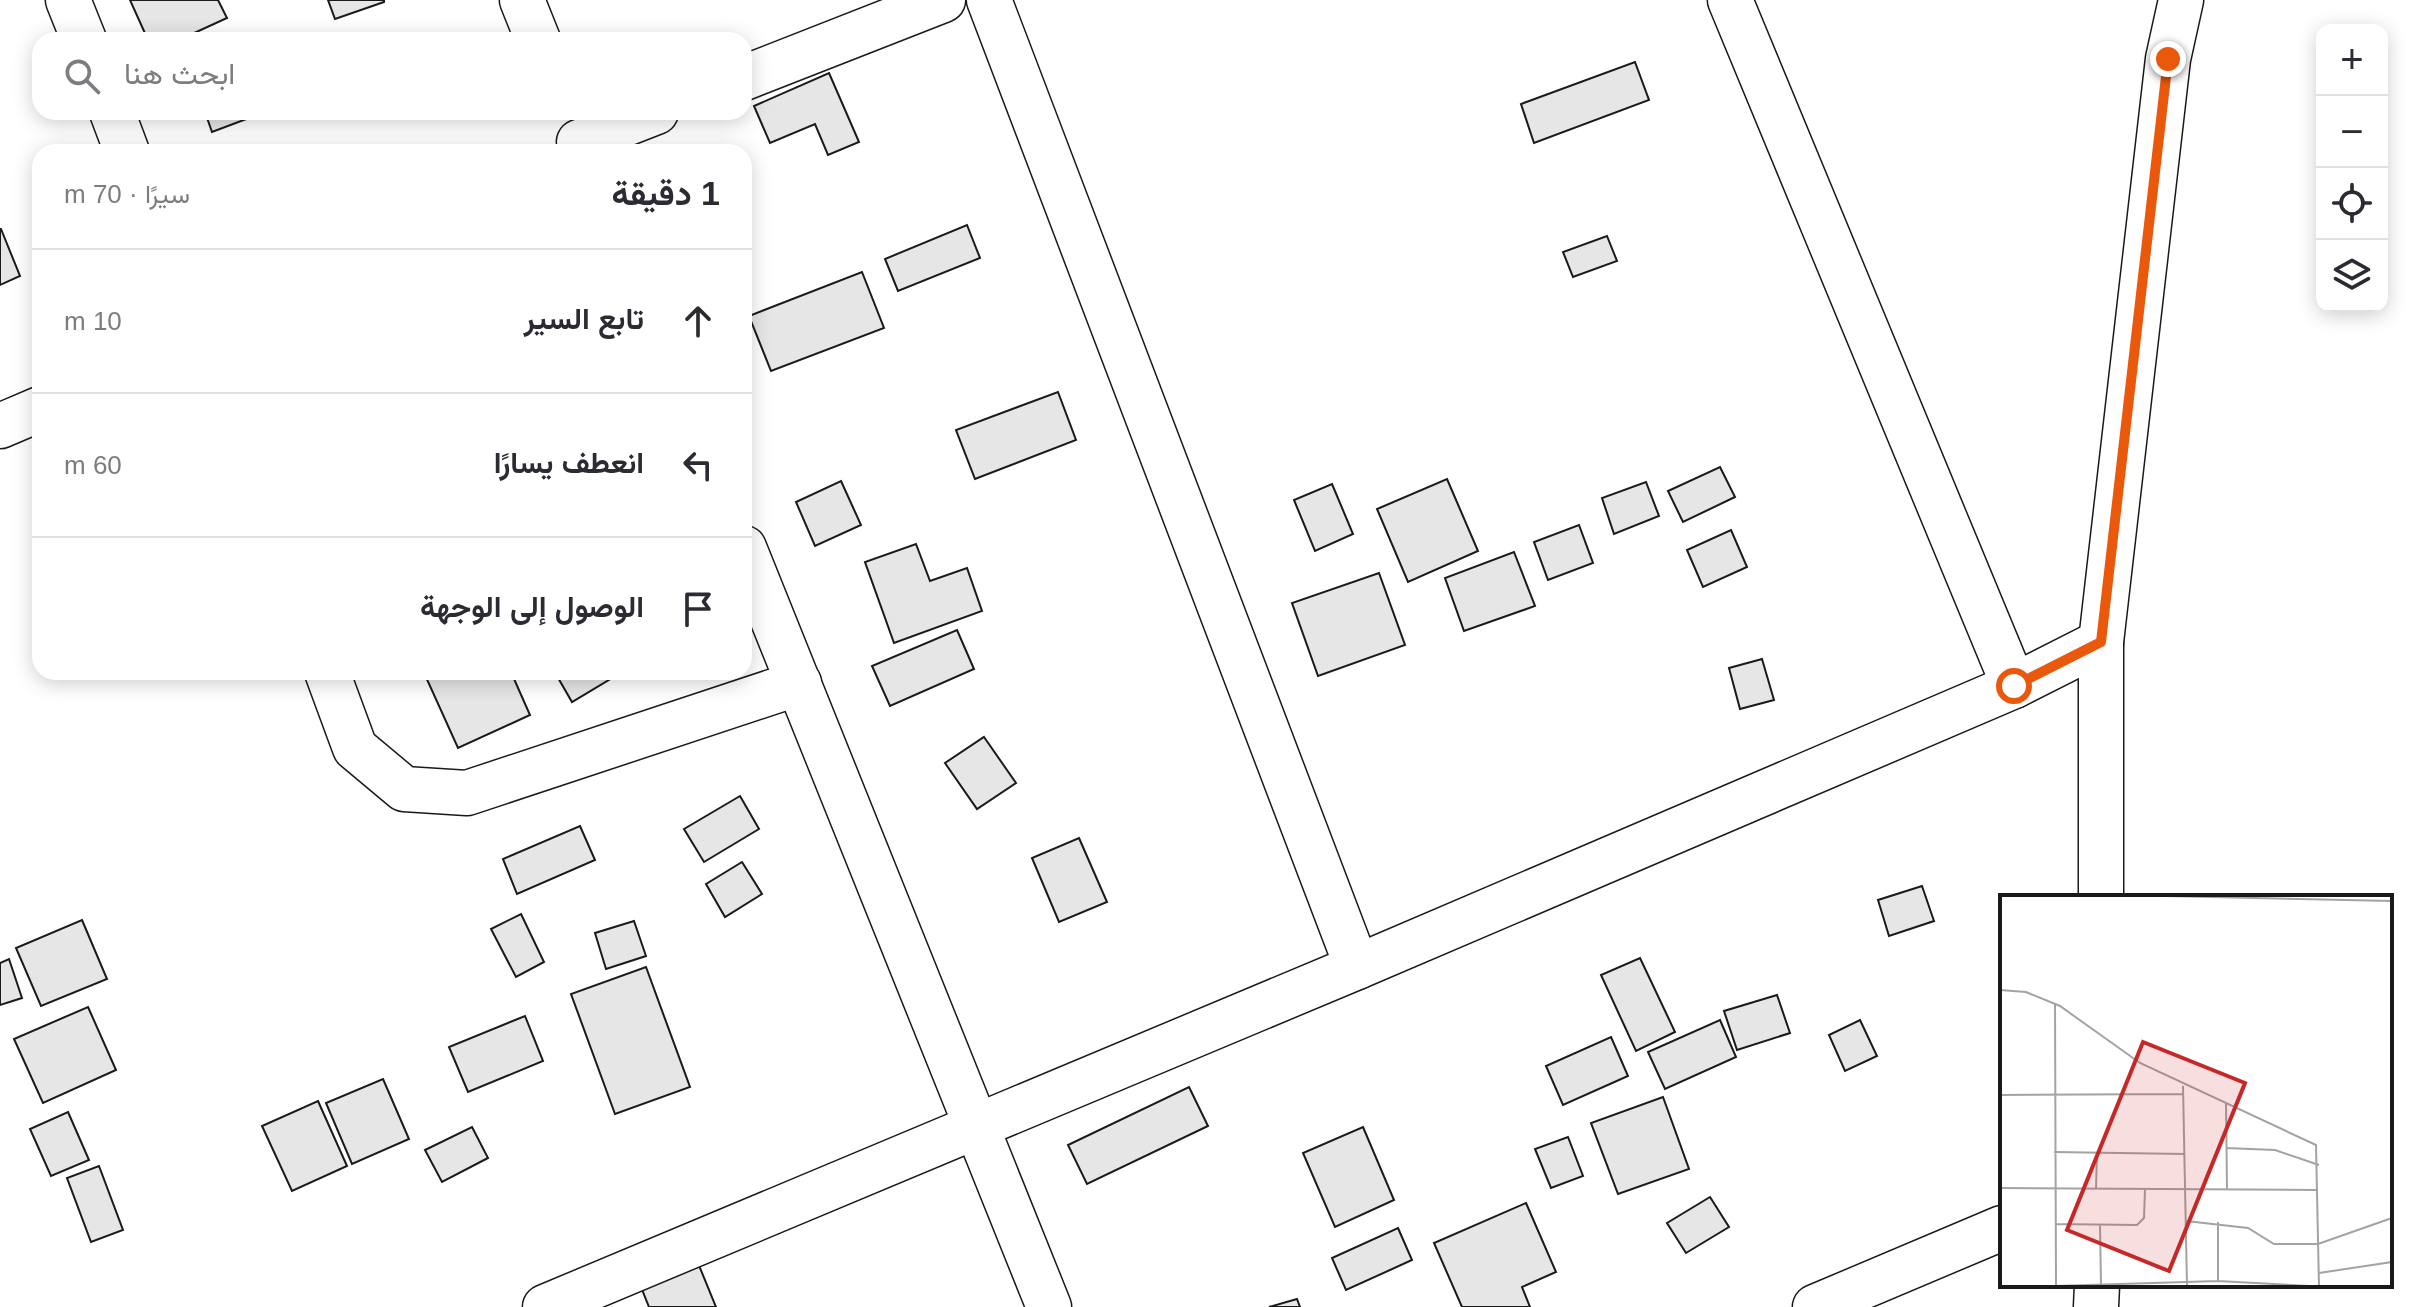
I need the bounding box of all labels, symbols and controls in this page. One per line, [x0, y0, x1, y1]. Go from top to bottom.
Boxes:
map controls [2316, 24, 2388, 312]
button: + [2316, 24, 2388, 96]
search box [32, 32, 752, 120]
route end [2150, 41, 2186, 77]
icon: search [60, 54, 104, 98]
text: ابحث هنا [124, 57, 235, 90]
button: − [2316, 96, 2388, 168]
button: locate [2316, 168, 2388, 240]
text: 1 دقيقة [611, 174, 720, 212]
text: سيرًا · 70 m [64, 179, 190, 209]
button: layers [2316, 240, 2388, 312]
icon: ahead [676, 299, 720, 343]
text: تابع السير [524, 302, 644, 335]
text: 10 m [64, 306, 122, 336]
icon: left [676, 443, 720, 487]
text: انعطف يسارًا [494, 446, 644, 479]
text: 60 m [64, 450, 122, 480]
icon: arrive [676, 587, 720, 631]
text: الوصول إلى الوجهة [420, 590, 644, 623]
route start [1996, 668, 2032, 704]
inset map [2000, 895, 2392, 1287]

